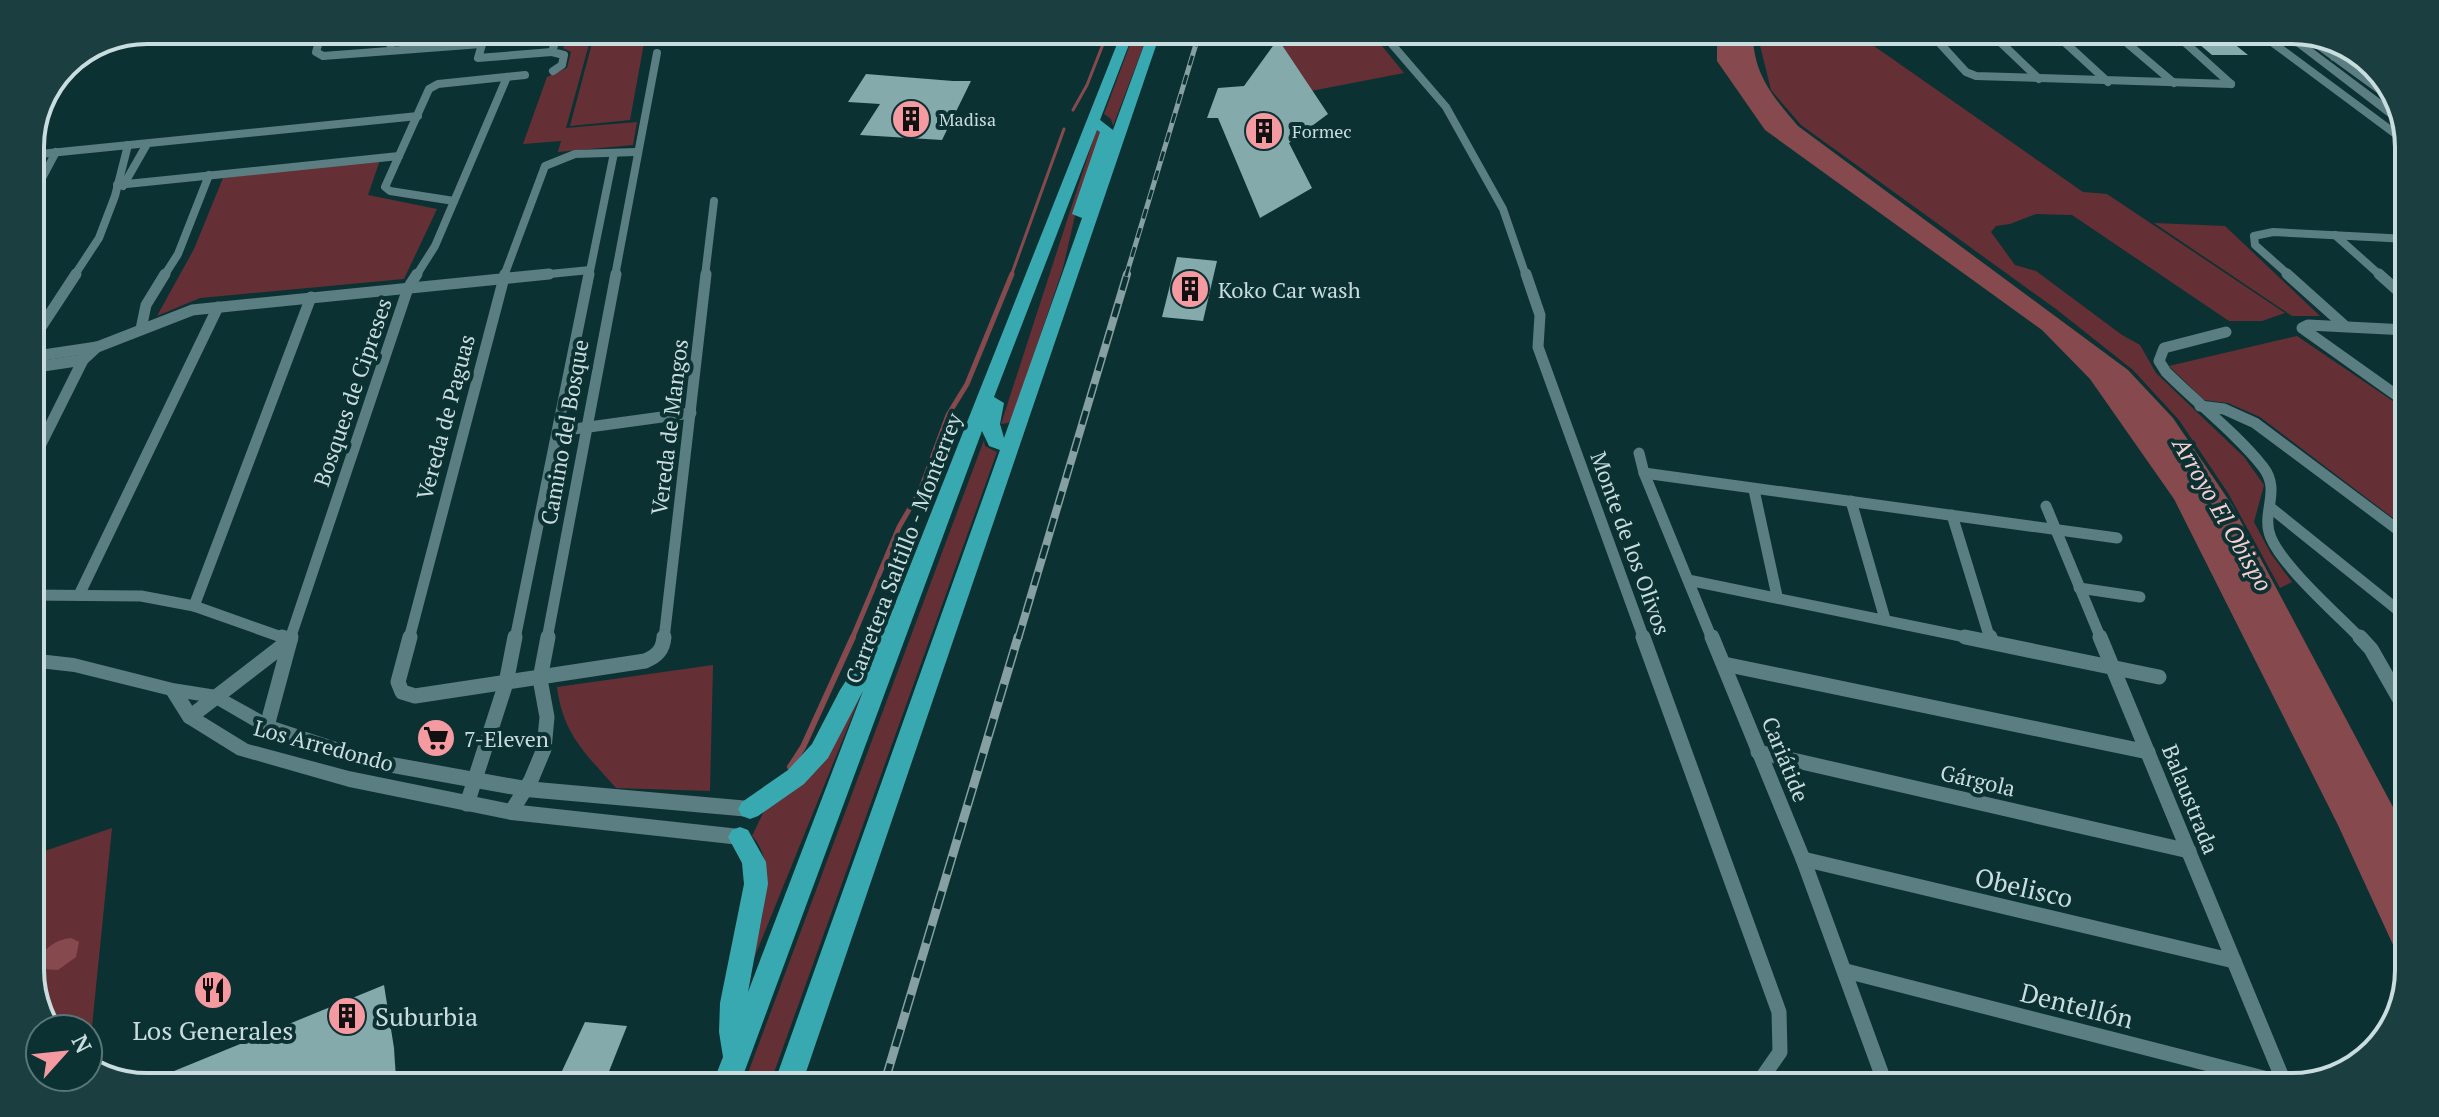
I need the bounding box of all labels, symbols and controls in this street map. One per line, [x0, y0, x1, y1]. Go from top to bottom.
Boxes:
building icon: Madisa [890, 98, 932, 140]
place label: Madisa [939, 107, 996, 131]
building icon: Formec [1243, 110, 1285, 152]
place label: Formec [1292, 119, 1352, 143]
building icon: Koko Car wash [1169, 268, 1211, 310]
place label: Koko Car wash [1218, 275, 1361, 304]
street label: Bosques de Cipreses [306, 294, 398, 490]
street label: Vereda de Paguas [409, 331, 481, 503]
street label: Camino del Bosque [533, 337, 595, 527]
street label: Vereda de Mangos [644, 337, 694, 517]
street label: Carretera Saltillo - Monterrey [838, 408, 968, 687]
water label: Arroyo El Obispo [2165, 429, 2280, 597]
street label: Monte de los Olivos [1584, 447, 1678, 639]
street label: Los Arredondo [251, 712, 397, 778]
street label: Cariátide [1756, 712, 1816, 806]
supermarket icon: 7-Eleven [415, 717, 457, 759]
place label: 7-Eleven [464, 724, 549, 753]
street label: Balaustrada [2156, 740, 2226, 858]
street label: Gárgola [1938, 757, 2018, 803]
street label: Obelisco [1972, 859, 2076, 915]
restaurant icon: Los Generales [192, 969, 234, 1011]
street label: Dentellón [2017, 975, 2137, 1035]
building icon: Suburbia [326, 995, 368, 1037]
place label: Suburbia [375, 999, 478, 1033]
north arrow [24, 1013, 104, 1093]
place label: Los Generales [133, 1013, 294, 1047]
text: N [66, 1030, 99, 1058]

